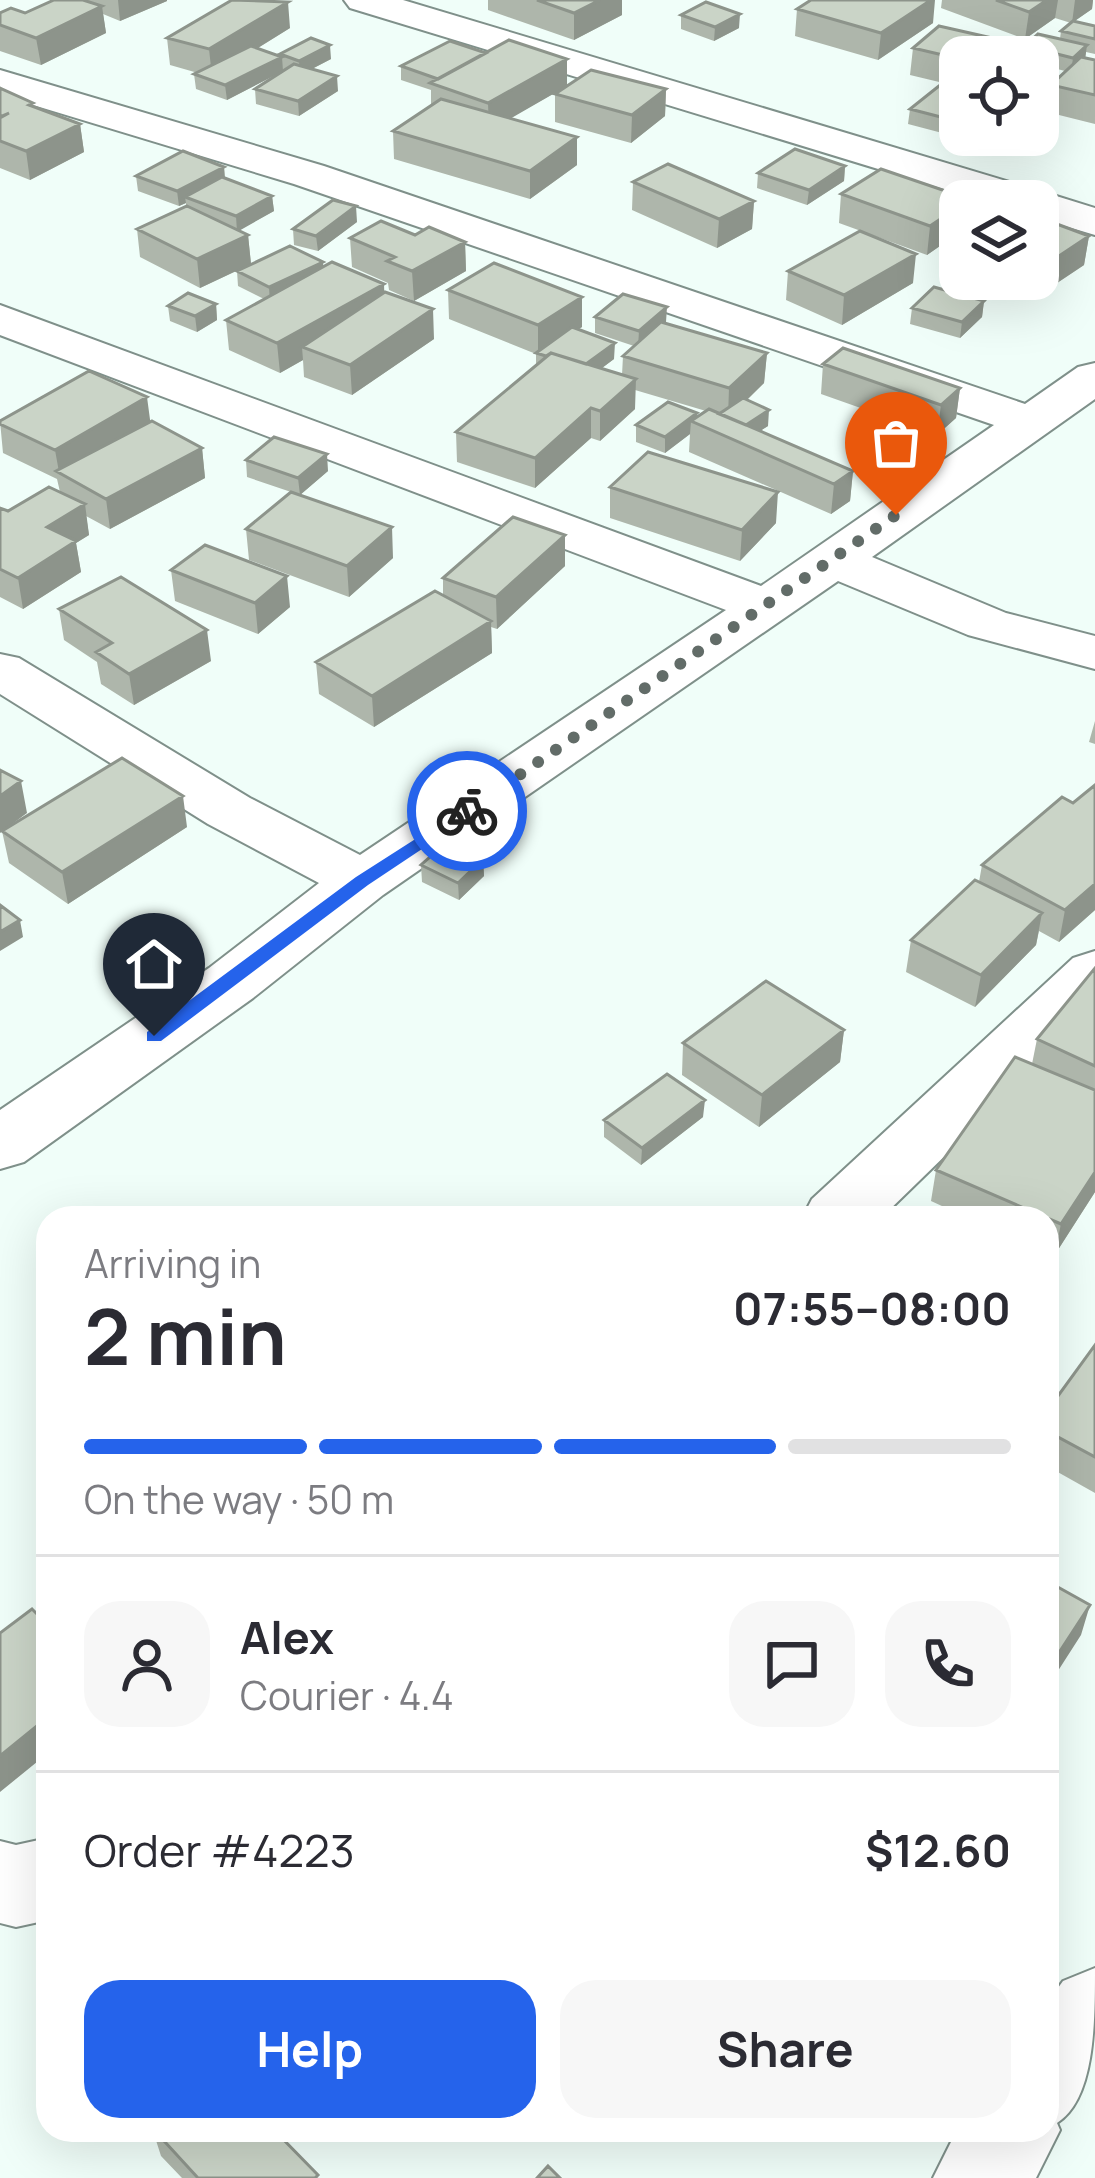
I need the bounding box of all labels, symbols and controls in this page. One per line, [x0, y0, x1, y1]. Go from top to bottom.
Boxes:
map controls [939, 36, 1059, 300]
button: locate [939, 36, 1059, 156]
button: layers [939, 180, 1059, 300]
pin [845, 392, 947, 515]
icon: bag [863, 410, 929, 476]
courier [407, 751, 527, 871]
icon: bike [434, 778, 500, 844]
pin [103, 913, 205, 1036]
icon: home [121, 931, 187, 997]
text: Arriving in [84, 1236, 261, 1290]
text: 07:55–08:00 [733, 1277, 1011, 1339]
text: 2 min [84, 1282, 287, 1388]
text: On the way · 50 m [84, 1472, 394, 1526]
button: person [84, 1601, 210, 1727]
button: chat [729, 1601, 855, 1727]
button: phone [885, 1601, 1011, 1727]
text: Alex [240, 1606, 334, 1668]
text: Courier · 4.4 [240, 1668, 454, 1722]
text: Order #4223 [84, 1819, 355, 1881]
text: $12.60 [865, 1819, 1011, 1881]
button: Help [84, 1980, 536, 2118]
button: Share [560, 1980, 1011, 2118]

